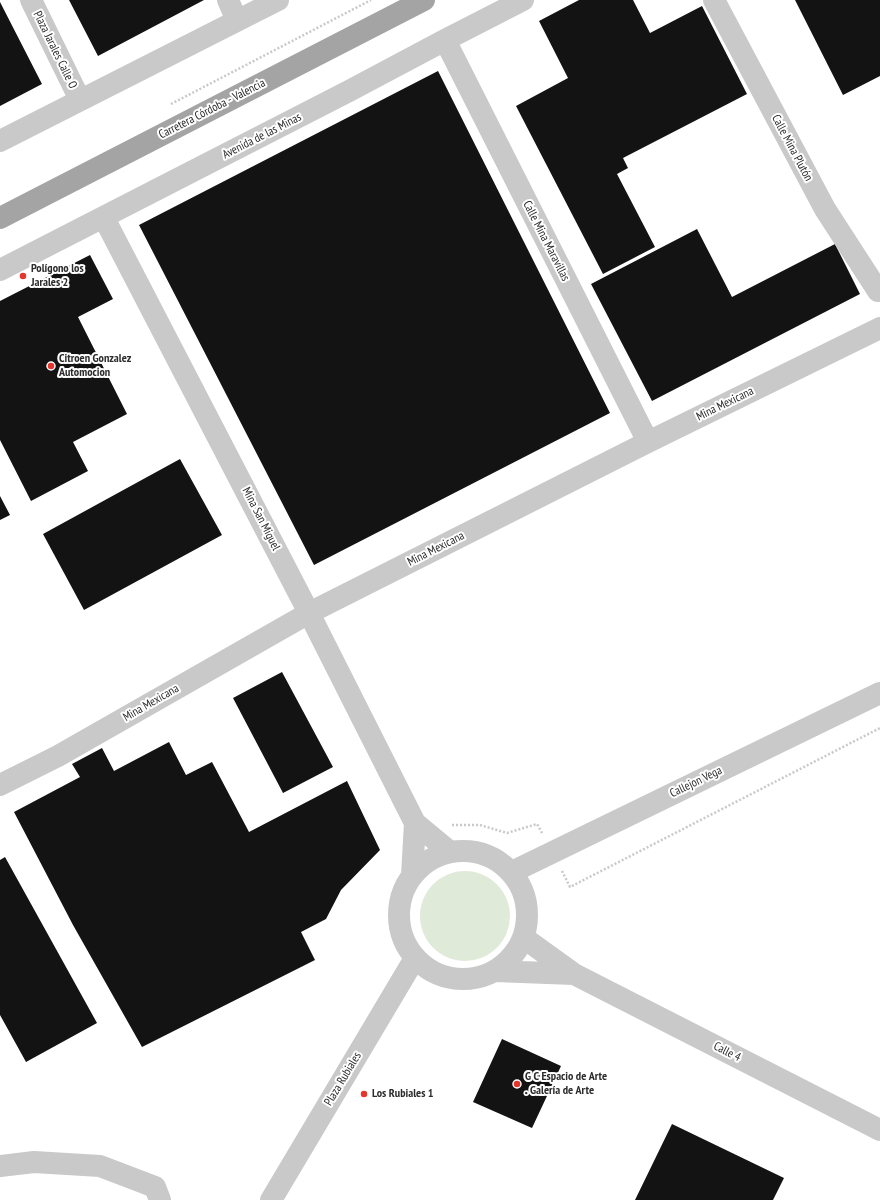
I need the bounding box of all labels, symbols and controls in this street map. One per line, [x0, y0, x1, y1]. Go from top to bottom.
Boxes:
street label: Plaza Jarales Calle O [30, 9, 80, 91]
street label: Carretera Córdoba - Valencia [156, 76, 268, 142]
street label: Avenida de las Minas [220, 110, 304, 162]
street label: Calle Mina Plutón [768, 112, 816, 184]
street label: Calle Mina Maravillas [520, 198, 572, 284]
place label: Polígono los Jarales 2 [31, 262, 84, 290]
marker: Polígono los Jarales 2 [18, 271, 28, 281]
place label: Citroen Gonzalez Automocion [59, 352, 131, 380]
marker: Citroen Gonzalez Automocion [46, 361, 56, 371]
street label: Mina Mexicana [694, 384, 756, 424]
street label: Mina San Miguel [239, 485, 283, 553]
street label: Mina Mexicana [405, 529, 467, 569]
street label: Mina Mexicana [121, 681, 181, 725]
street label: Callejon Vega [668, 763, 724, 801]
street label: Calle 4 [711, 1039, 743, 1065]
street label: Plaza Rubiales [321, 1050, 365, 1108]
place label: G C Espacio de Arte . Galería de Arte [525, 1070, 607, 1098]
marker: G C Espacio de Arte . Galería de Arte [512, 1079, 522, 1089]
place label: Los Rubiales 1 [372, 1087, 434, 1101]
marker: Los Rubiales 1 [359, 1089, 369, 1099]

